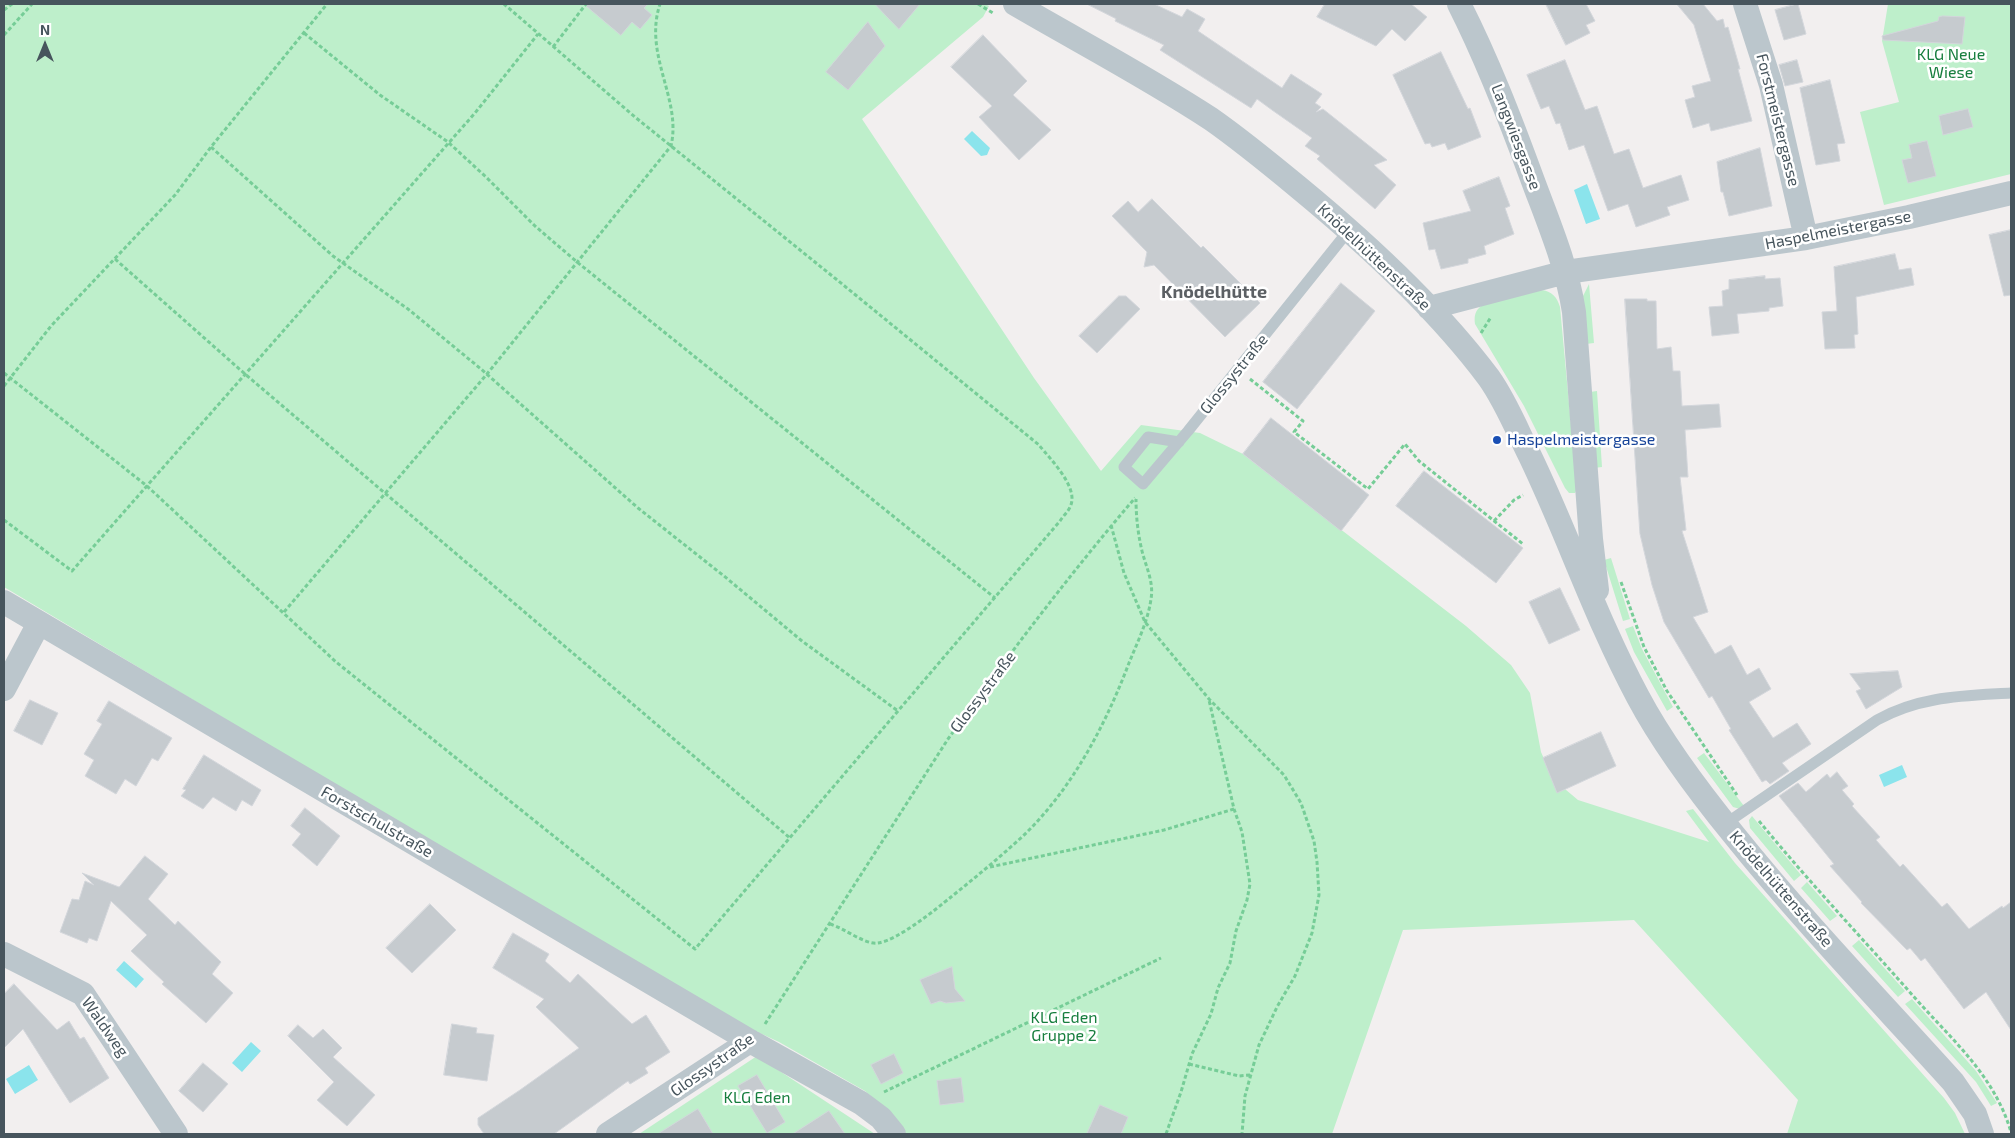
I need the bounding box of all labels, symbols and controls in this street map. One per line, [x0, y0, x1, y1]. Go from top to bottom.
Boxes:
north arrow [20, 20, 70, 70]
text: N [40, 21, 50, 38]
park label: KLG Neue Wiese [1917, 45, 1985, 83]
street label: Forstmeistergasse [1752, 52, 1804, 188]
street label: Langwiesgasse [1487, 81, 1545, 193]
street label: Knödelhüttenstraße [1313, 200, 1435, 314]
street label: Haspelmeistergasse [1763, 206, 1913, 254]
district label: Knödelhütte [1161, 281, 1267, 303]
street label: Glossystraße [1196, 330, 1272, 418]
place label: Haspelmeistergasse [1507, 430, 1655, 450]
marker: Haspelmeistergasse [1491, 434, 1503, 446]
street label: Glossystraße [946, 647, 1020, 737]
street label: Forstschulstraße [318, 782, 436, 862]
street label: Knödelhüttenstraße [1725, 827, 1837, 951]
street label: Waldweg [78, 994, 132, 1060]
park label: KLG Eden Gruppe 2 [1030, 1008, 1098, 1046]
street label: Glossystraße [667, 1029, 757, 1101]
park label: KLG Eden [723, 1088, 791, 1108]

